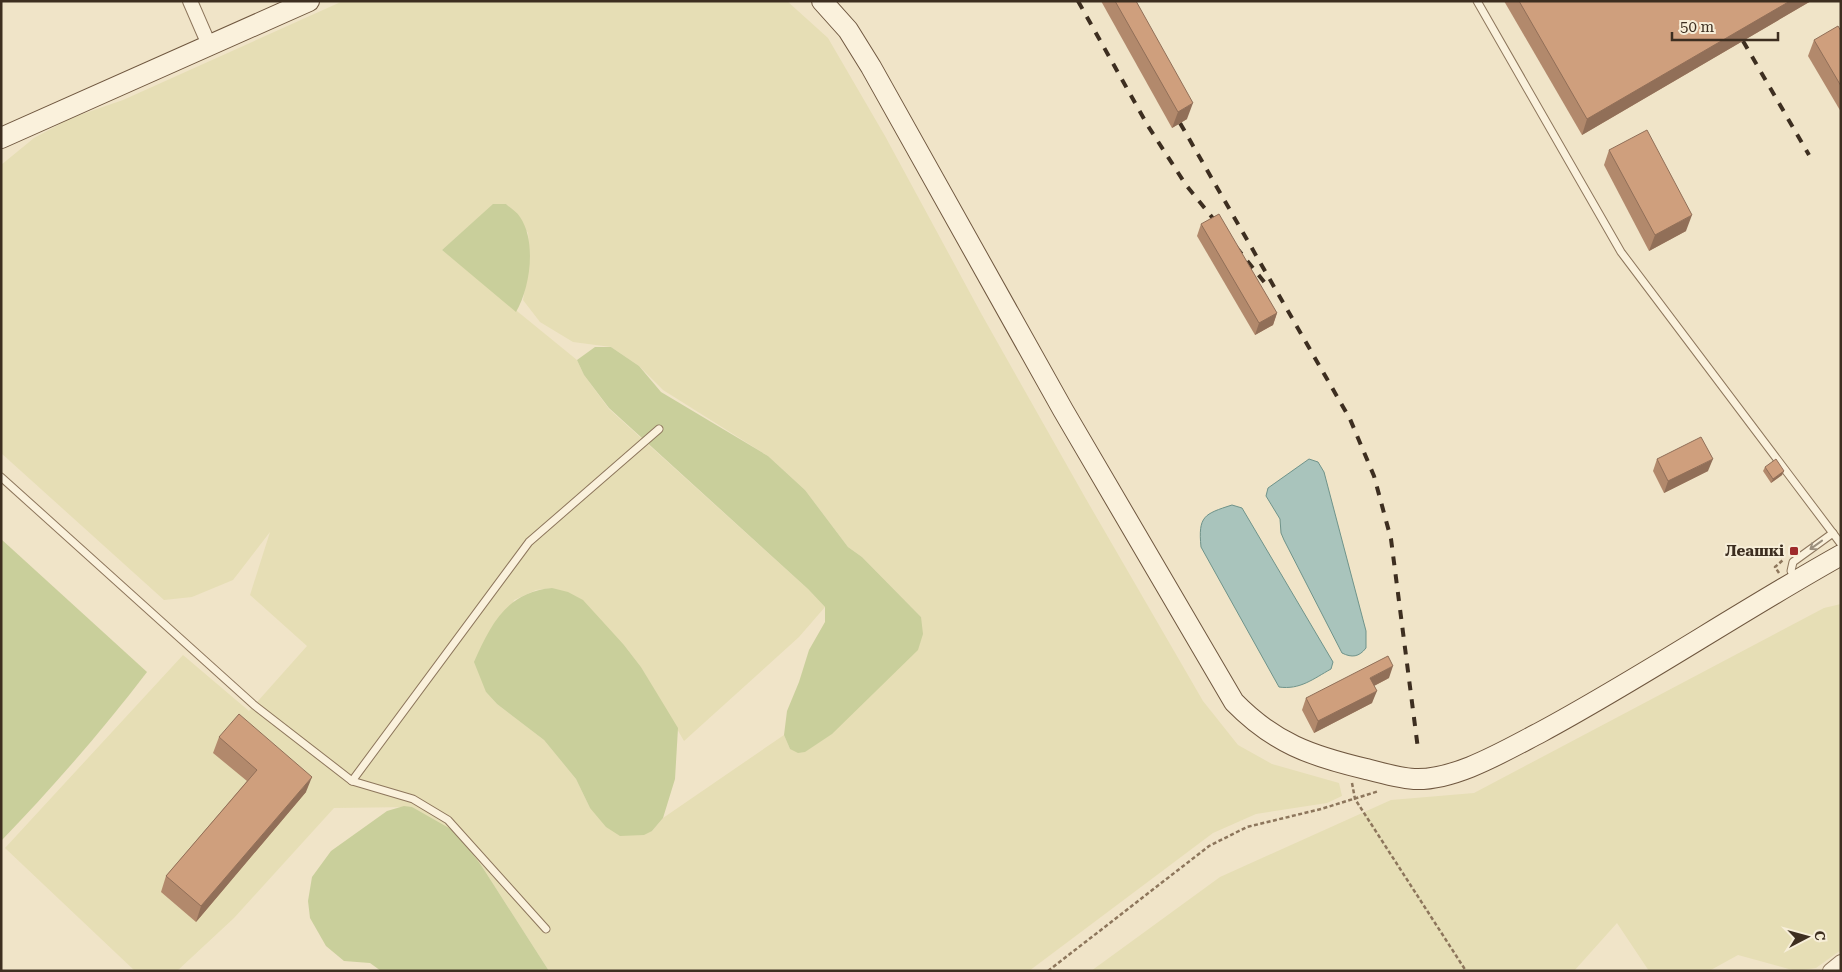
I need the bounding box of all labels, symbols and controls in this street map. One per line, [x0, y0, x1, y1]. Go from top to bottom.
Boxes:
scale bar [1672, 10, 1778, 42]
text: 50 m [1680, 18, 1715, 36]
one-way arrow [1809, 540, 1823, 550]
place label: Леашкі [1725, 542, 1784, 560]
marker: Леашкі [1788, 545, 1800, 557]
north arrow [1782, 912, 1832, 962]
text: С [1811, 930, 1828, 942]

